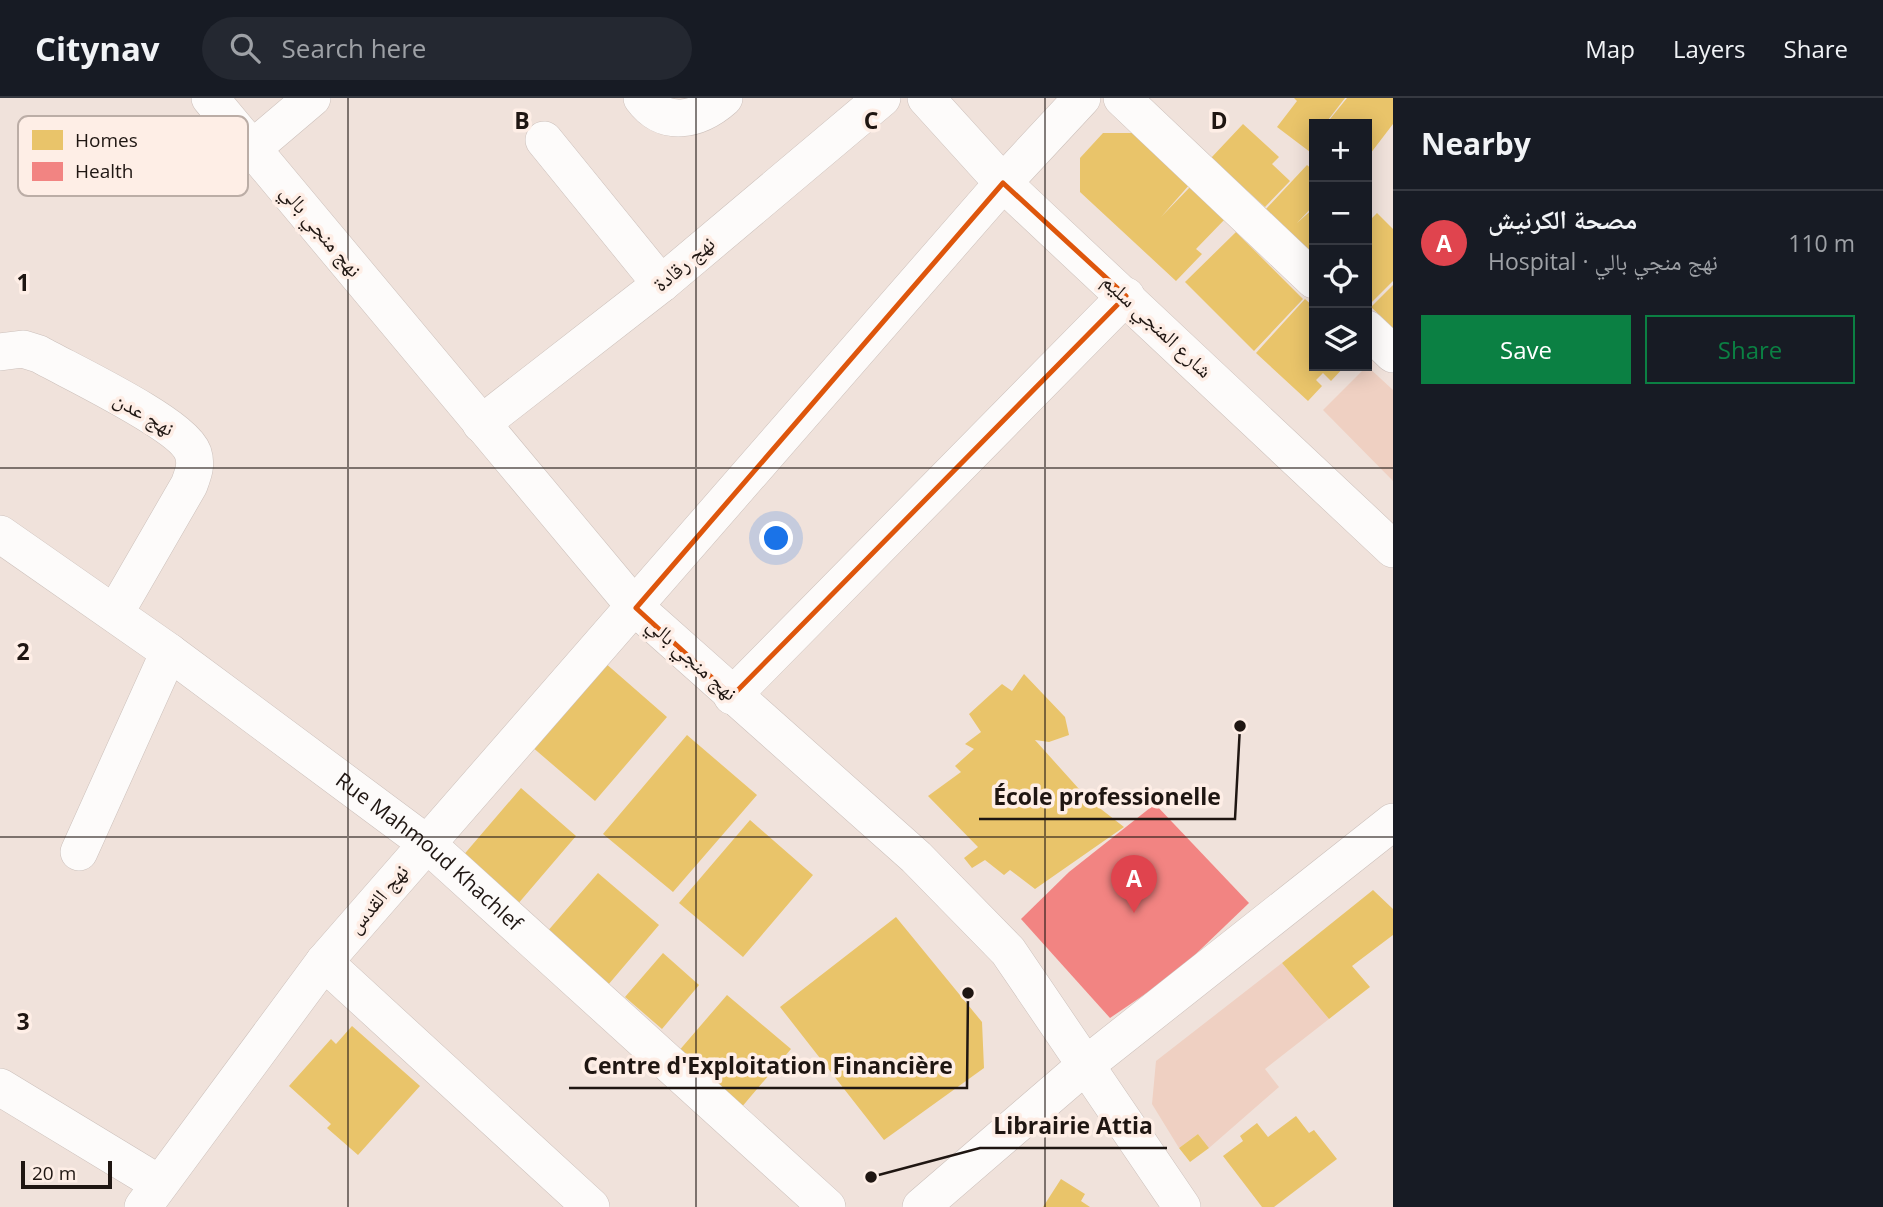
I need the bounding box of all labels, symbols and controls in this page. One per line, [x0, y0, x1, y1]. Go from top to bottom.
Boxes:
search box [202, 17, 692, 80]
text: Citynav [35, 26, 160, 71]
icon: search [226, 29, 264, 67]
text: Search here [282, 30, 426, 66]
text: Map [1585, 32, 1635, 65]
text: Layers [1673, 32, 1746, 65]
text: Share [1784, 32, 1848, 65]
text: B [514, 104, 530, 136]
text: C [864, 104, 878, 136]
text: D [1210, 104, 1228, 136]
legend [18, 116, 248, 196]
map controls [1309, 119, 1372, 371]
button: + [1309, 119, 1372, 182]
text: Nearby [1421, 123, 1531, 164]
text: Homes [75, 127, 138, 153]
text: Health [75, 158, 133, 184]
street label: نهج منجي بالي [272, 178, 369, 285]
button: − [1309, 182, 1372, 245]
text: مصحة الكرنيش [1488, 201, 1637, 237]
text: A [1436, 227, 1452, 259]
text: 110 m [1788, 227, 1855, 259]
street label: نهج رقادة [647, 229, 720, 297]
button: locate [1309, 245, 1372, 308]
text: Hospital · نهج منجي بالي [1488, 245, 1718, 277]
text: 1 [16, 266, 30, 298]
street label: شارع المنجي سليم [1094, 267, 1219, 386]
button: layers [1309, 308, 1372, 371]
button: Save [1421, 315, 1631, 384]
button: Share [1645, 315, 1855, 384]
street label: نهج عدن [109, 384, 180, 442]
your location [759, 521, 793, 555]
street label: نهج منجي بالي [639, 610, 744, 709]
text: 2 [16, 635, 30, 667]
street label: Rue Mahmoud Khachlef [330, 766, 530, 938]
callout: École professionelle [979, 775, 1235, 819]
text: École professionelle [993, 780, 1221, 812]
pin: A [1111, 855, 1157, 913]
street label: نهج القدس [340, 858, 414, 939]
text: 3 [16, 1005, 30, 1037]
callout: Centre d'Exploitation Financière [569, 1044, 967, 1088]
text: Centre d'Exploitation Financière [583, 1049, 953, 1081]
callout: Librairie Attia [980, 1104, 1167, 1148]
text: Librairie Attia [993, 1109, 1153, 1141]
scale bar [21, 1158, 112, 1190]
text: 20 m [32, 1160, 76, 1186]

